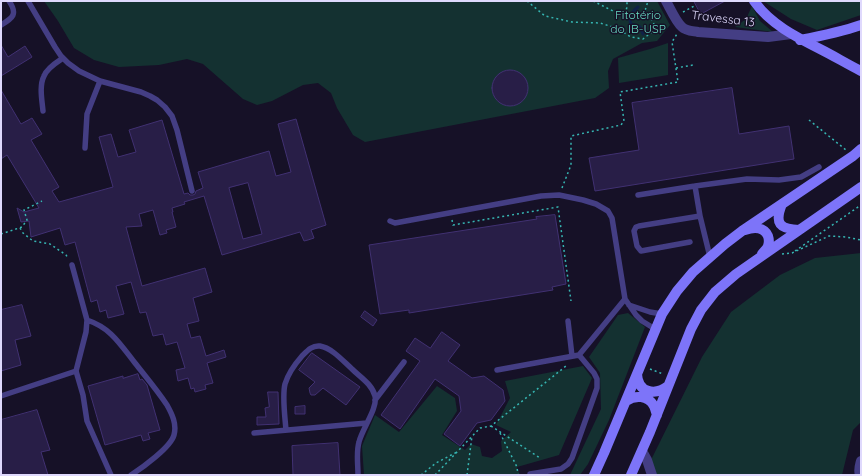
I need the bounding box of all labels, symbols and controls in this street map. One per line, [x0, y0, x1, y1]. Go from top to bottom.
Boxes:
park label: Fitotério do IB-USP [610, 8, 666, 36]
street label: Travessa 13 [690, 8, 756, 30]

